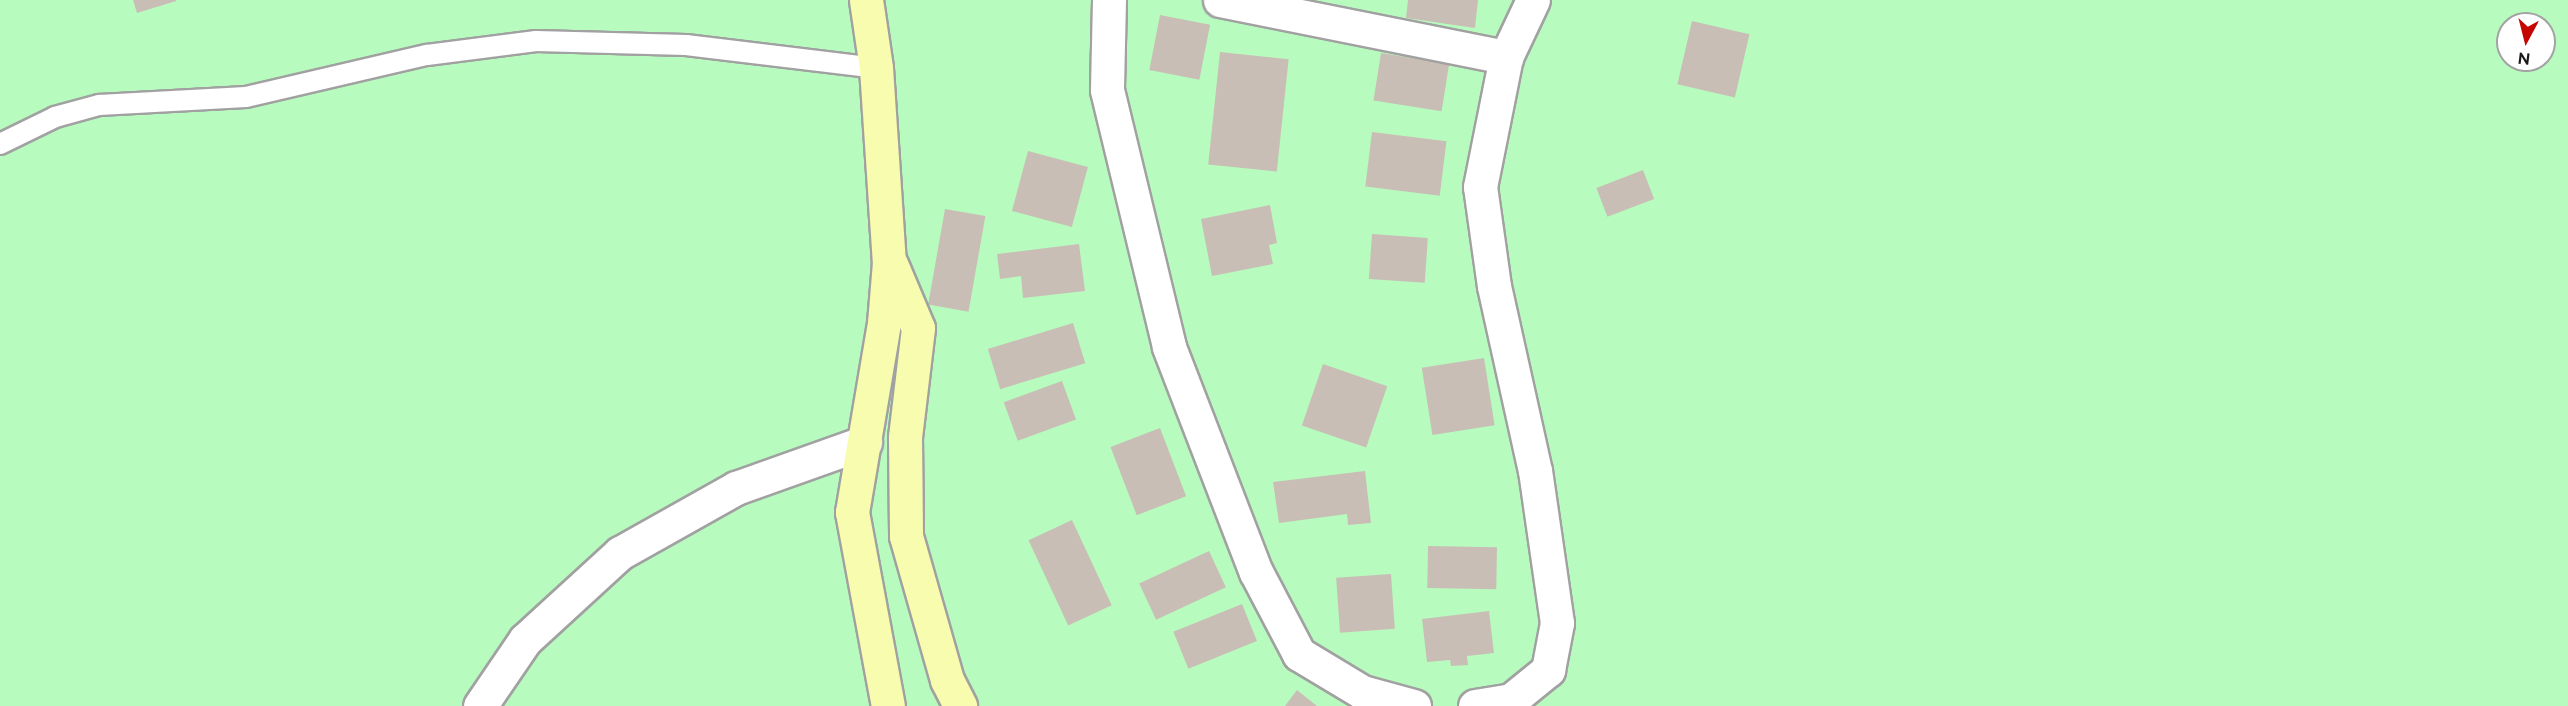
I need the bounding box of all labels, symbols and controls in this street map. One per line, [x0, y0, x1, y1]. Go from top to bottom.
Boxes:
north arrow [2496, 12, 2556, 72]
text: N [2517, 48, 2531, 69]

